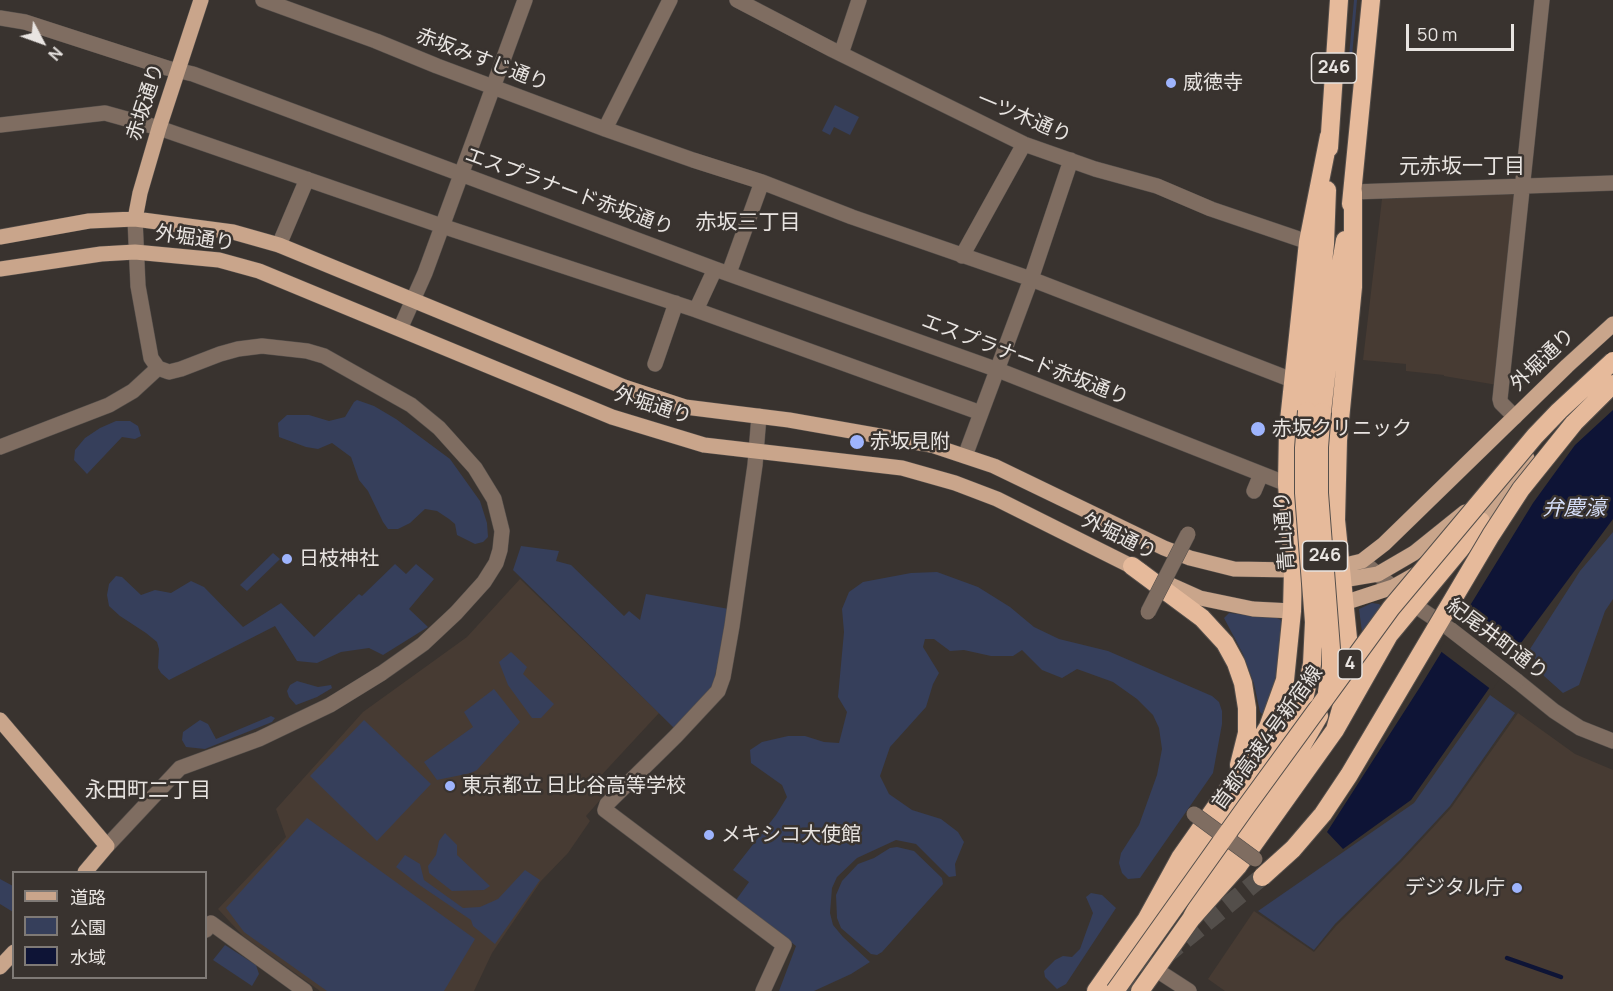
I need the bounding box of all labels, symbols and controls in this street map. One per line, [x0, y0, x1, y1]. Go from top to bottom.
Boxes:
north arrow [12, 12, 72, 72]
scale bar [1409, 12, 1517, 50]
text: 50 m [1417, 22, 1457, 46]
street label: 赤坂みすじ通り [412, 24, 552, 96]
text: N [44, 42, 68, 65]
road number: 246 [1312, 53, 1356, 83]
street label: 赤坂通り [122, 60, 170, 144]
place label: 威徳寺 [1183, 71, 1243, 95]
marker: 威徳寺 [1164, 76, 1178, 90]
street label: 一ツ木通り [973, 87, 1075, 149]
street label: エスプラナード赤坂通り [462, 143, 676, 241]
district label: 元赤坂一丁目 [1399, 154, 1525, 180]
district label: 赤坂三丁目 [696, 210, 800, 236]
street label: 外堀通り [154, 222, 236, 256]
street label: エスプラナード赤坂通り [918, 309, 1132, 411]
street label: 外堀通り [1506, 324, 1580, 396]
street label: 外堀通り [611, 382, 695, 430]
place label: 赤坂クリニック [1272, 417, 1412, 441]
marker: 赤坂クリニック [1249, 420, 1267, 438]
place label: 赤坂見附 [870, 430, 950, 454]
marker: 赤坂見附 [848, 433, 866, 451]
street label: 青山通り [1270, 490, 1300, 572]
water label: 弁慶濠 [1543, 496, 1605, 522]
street label: 外堀通り [1078, 509, 1160, 565]
road number: 246 [1302, 541, 1348, 571]
place label: 日枝神社 [299, 547, 379, 571]
marker: 日枝神社 [280, 552, 294, 566]
street label: 紀尾井町通り [1442, 594, 1552, 686]
road number: 4 [1338, 649, 1362, 679]
street label: 首都高速4号新宿線 [1208, 661, 1328, 815]
place label: 東京都立 日比谷高等学校 [462, 774, 686, 798]
district label: 永田町二丁目 [85, 778, 211, 804]
marker: 東京都立 日比谷高等学校 [443, 779, 457, 793]
place label: メキシコ大使館 [721, 823, 861, 847]
marker: メキシコ大使館 [702, 828, 716, 842]
legend [12, 871, 207, 979]
place label: デジタル庁 [1405, 876, 1505, 900]
marker: デジタル庁 [1510, 881, 1524, 895]
text: 道路 [70, 885, 106, 909]
text: 公園 [70, 915, 106, 939]
text: 水域 [70, 945, 106, 969]

